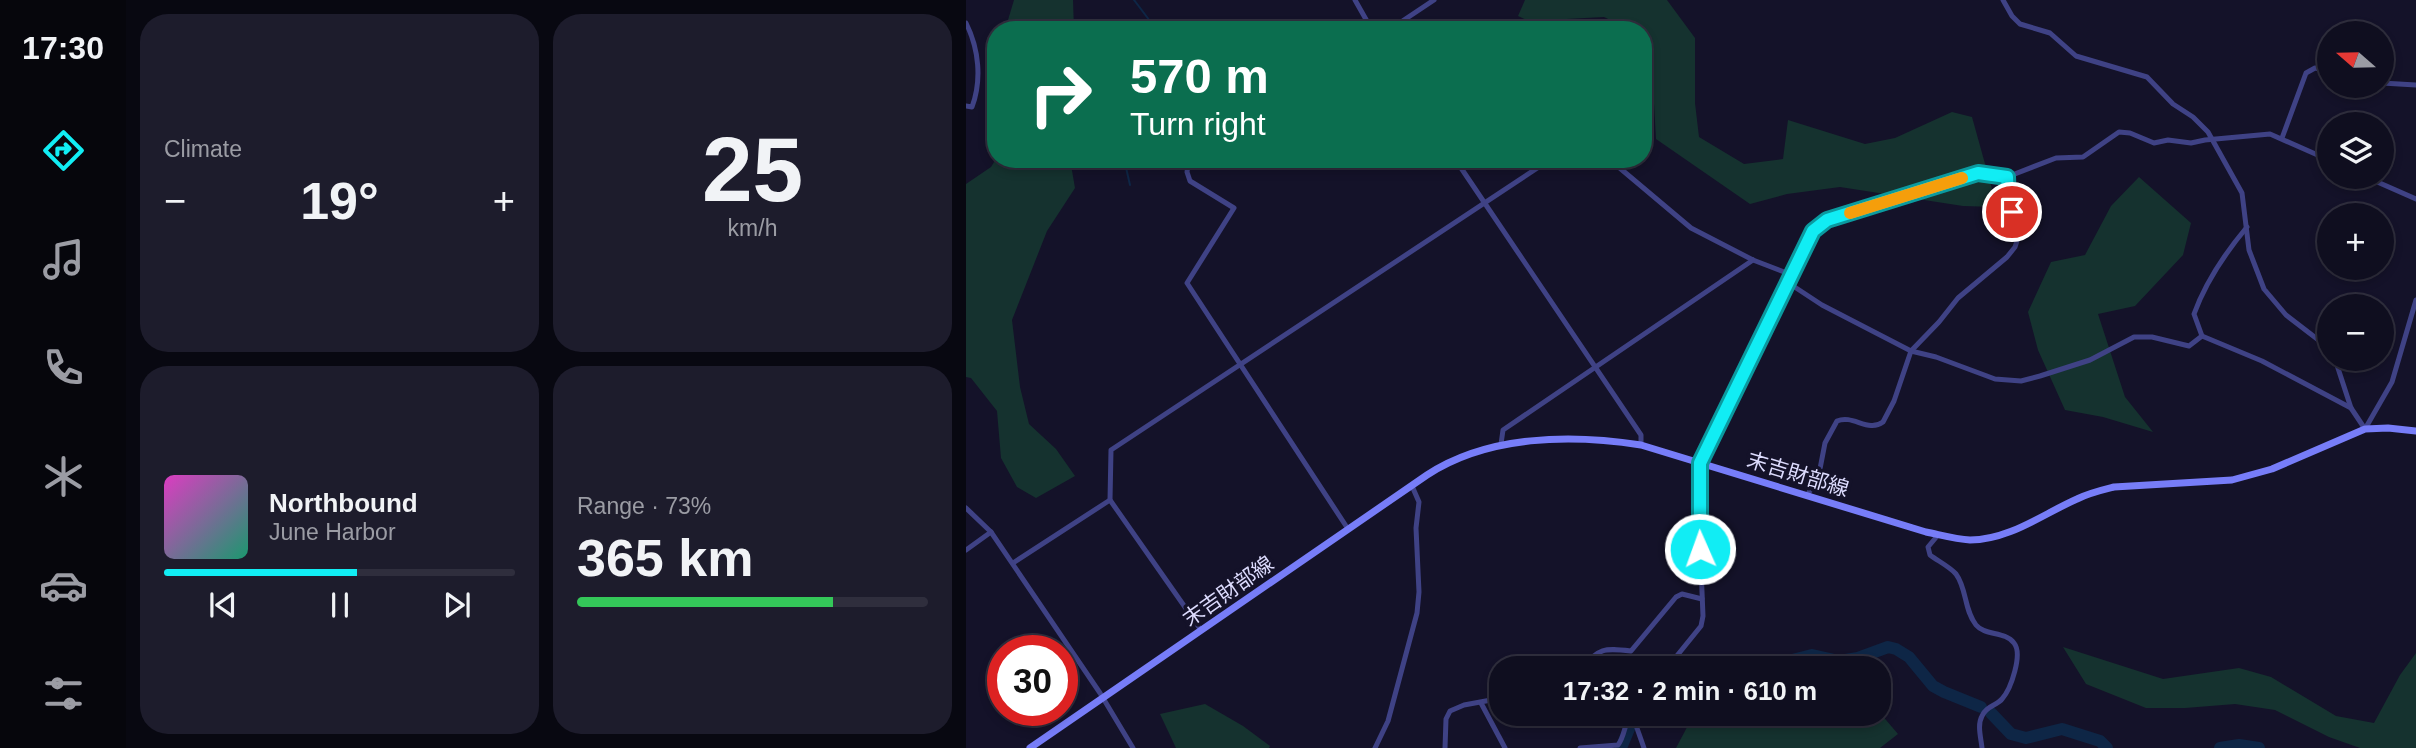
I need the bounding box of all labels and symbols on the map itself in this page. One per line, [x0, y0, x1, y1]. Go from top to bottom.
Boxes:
north arrow [2317, 21, 2394, 98]
pin [1982, 182, 2042, 242]
street label: 末吉財部線 [1744, 448, 1852, 500]
position arrow [1663, 512, 1737, 586]
street label: 末吉財部線 [1178, 551, 1278, 631]
speed limit sign: 30 [987, 635, 1078, 726]

